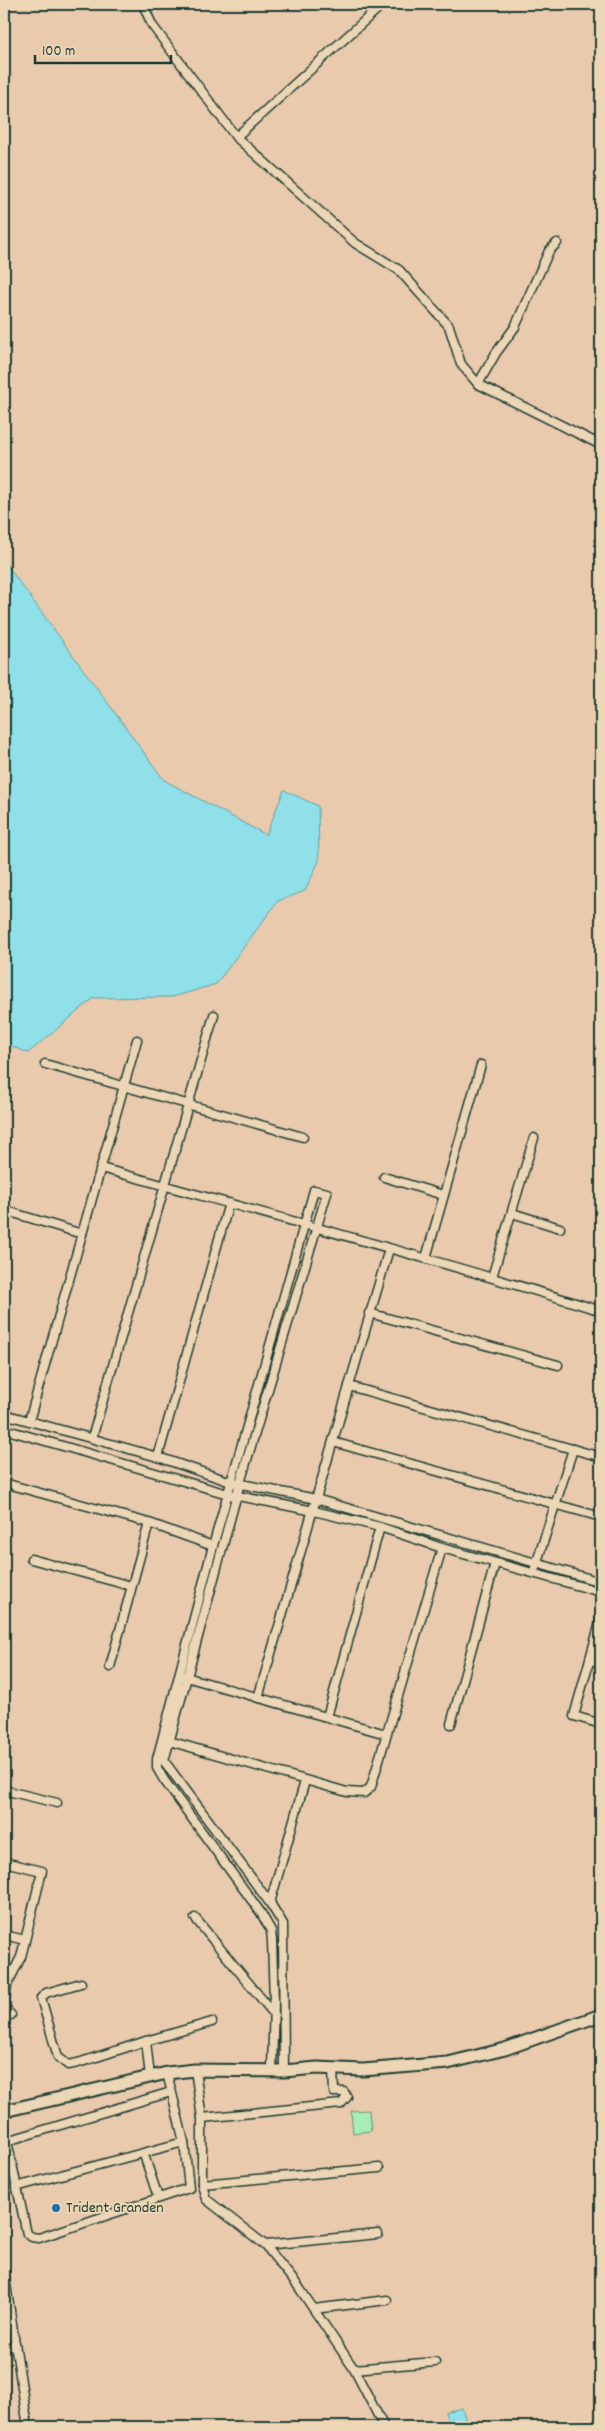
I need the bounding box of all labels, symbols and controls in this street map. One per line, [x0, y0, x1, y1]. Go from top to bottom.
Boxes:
scale bar [35, 32, 171, 64]
text: 100 m [42, 41, 75, 63]
place label: Trident Granden [66, 2197, 164, 2220]
marker: Trident Granden [50, 2202, 62, 2214]

